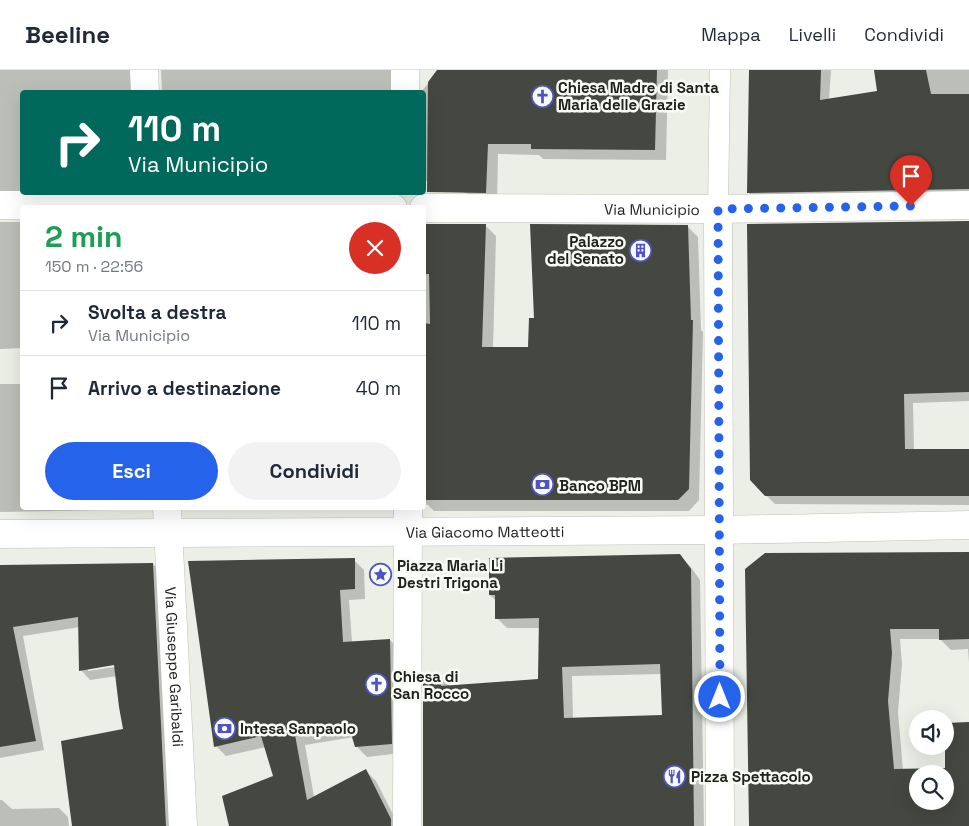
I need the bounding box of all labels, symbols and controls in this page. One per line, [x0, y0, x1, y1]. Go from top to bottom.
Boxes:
text: Beeline [25, 19, 110, 50]
text: Mappa [701, 23, 761, 46]
text: Livelli [789, 23, 836, 46]
text: Condividi [864, 23, 944, 46]
place label: Chiesa Madre di Santa Maria delle Grazie [558, 78, 719, 114]
church icon: Chiesa Madre di Santa Maria delle Grazie [530, 84, 554, 108]
text: 110 m [128, 107, 221, 151]
icon: right [45, 110, 110, 175]
text: Via Municipio [128, 150, 268, 178]
pin [890, 155, 932, 206]
icon: arrive [897, 162, 925, 190]
street label: Via Municipio [604, 199, 700, 218]
text: 2 min [45, 217, 123, 256]
button: close [349, 222, 401, 274]
place label: Palazzo del Senato [547, 232, 624, 268]
building icon: Palazzo del Senato [628, 238, 652, 262]
text: 150 m · 22:56 [45, 256, 143, 277]
text: Svolta a destra [88, 300, 226, 325]
icon: right [45, 309, 73, 337]
text: 110 m [352, 311, 401, 336]
text: Via Municipio [88, 325, 190, 346]
icon: arrive [45, 374, 73, 402]
text: Arrivo a destinazione [88, 376, 281, 401]
text: 40 m [356, 376, 401, 401]
button: Esci [45, 442, 218, 500]
button: Condividi [228, 442, 401, 500]
bank icon: Banco BPM [531, 473, 555, 497]
place label: Banco BPM [559, 476, 641, 495]
street label: Via Giacomo Matteotti [406, 521, 564, 541]
place label: Piazza Maria Li Destri Trigona [397, 556, 503, 592]
place icon: Piazza Maria Li Destri Trigona [369, 562, 393, 586]
street label: Via Giuseppe Garibaldi [161, 586, 189, 747]
place label: Chiesa di San Rocco [393, 667, 469, 703]
position arrow [693, 670, 745, 722]
church icon: Chiesa di San Rocco [365, 673, 389, 697]
map controls [909, 710, 954, 810]
button: sound [909, 710, 954, 755]
bank icon: Intesa Sanpaolo [212, 716, 236, 740]
place label: Intesa Sanpaolo [240, 719, 356, 738]
restaurant icon: Pizza Spettacolo [663, 764, 687, 788]
button: search [909, 765, 954, 810]
place label: Pizza Spettacolo [691, 767, 811, 786]

